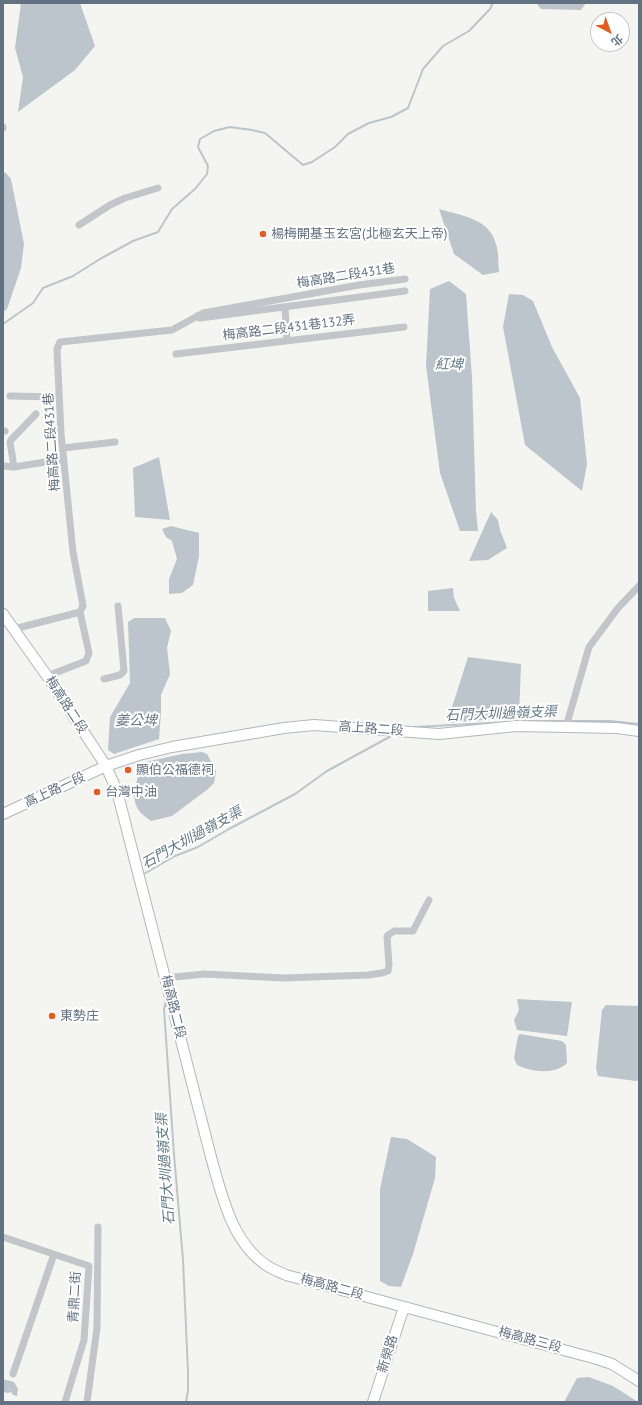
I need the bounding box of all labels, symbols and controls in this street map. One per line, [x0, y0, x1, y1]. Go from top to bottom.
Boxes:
north arrow [590, 12, 630, 52]
text: 北 [608, 31, 626, 49]
place label: 楊梅開基玉玄宮(北極玄天上帝) [271, 226, 447, 242]
marker: 楊梅開基玉玄宮(北極玄天上帝) [258, 229, 268, 239]
street label: 梅高路二段431巷 [296, 261, 396, 291]
street label: 梅高路二段431巷132弄 [222, 312, 356, 344]
water label: 紅埤 [435, 357, 463, 373]
street label: 梅高路二段431巷 [41, 392, 63, 492]
street label: 梅高路二段 [42, 673, 90, 737]
water label: 石門大圳過嶺支渠 [445, 704, 557, 724]
water label: 姜公埤 [115, 713, 157, 729]
street label: 高上路二段 [338, 719, 404, 739]
place label: 顯伯公福德祠 [136, 762, 214, 778]
marker: 顯伯公福德祠 [123, 765, 133, 775]
street label: 高上路一段 [22, 769, 88, 811]
place label: 台灣中油 [105, 784, 157, 800]
marker: 台灣中油 [92, 787, 102, 797]
water label: 石門大圳過嶺支渠 [139, 804, 245, 872]
street label: 梅高路二段 [158, 974, 188, 1040]
place label: 東勢庄 [60, 1008, 99, 1024]
marker: 東勢庄 [47, 1011, 57, 1021]
water label: 石門大圳過嶺支渠 [154, 1113, 178, 1225]
street label: 青鼎二街 [66, 1271, 84, 1323]
street label: 梅高路二段 [299, 1271, 365, 1303]
street label: 梅高路三段 [497, 1324, 563, 1356]
street label: 新榮路 [375, 1333, 401, 1375]

